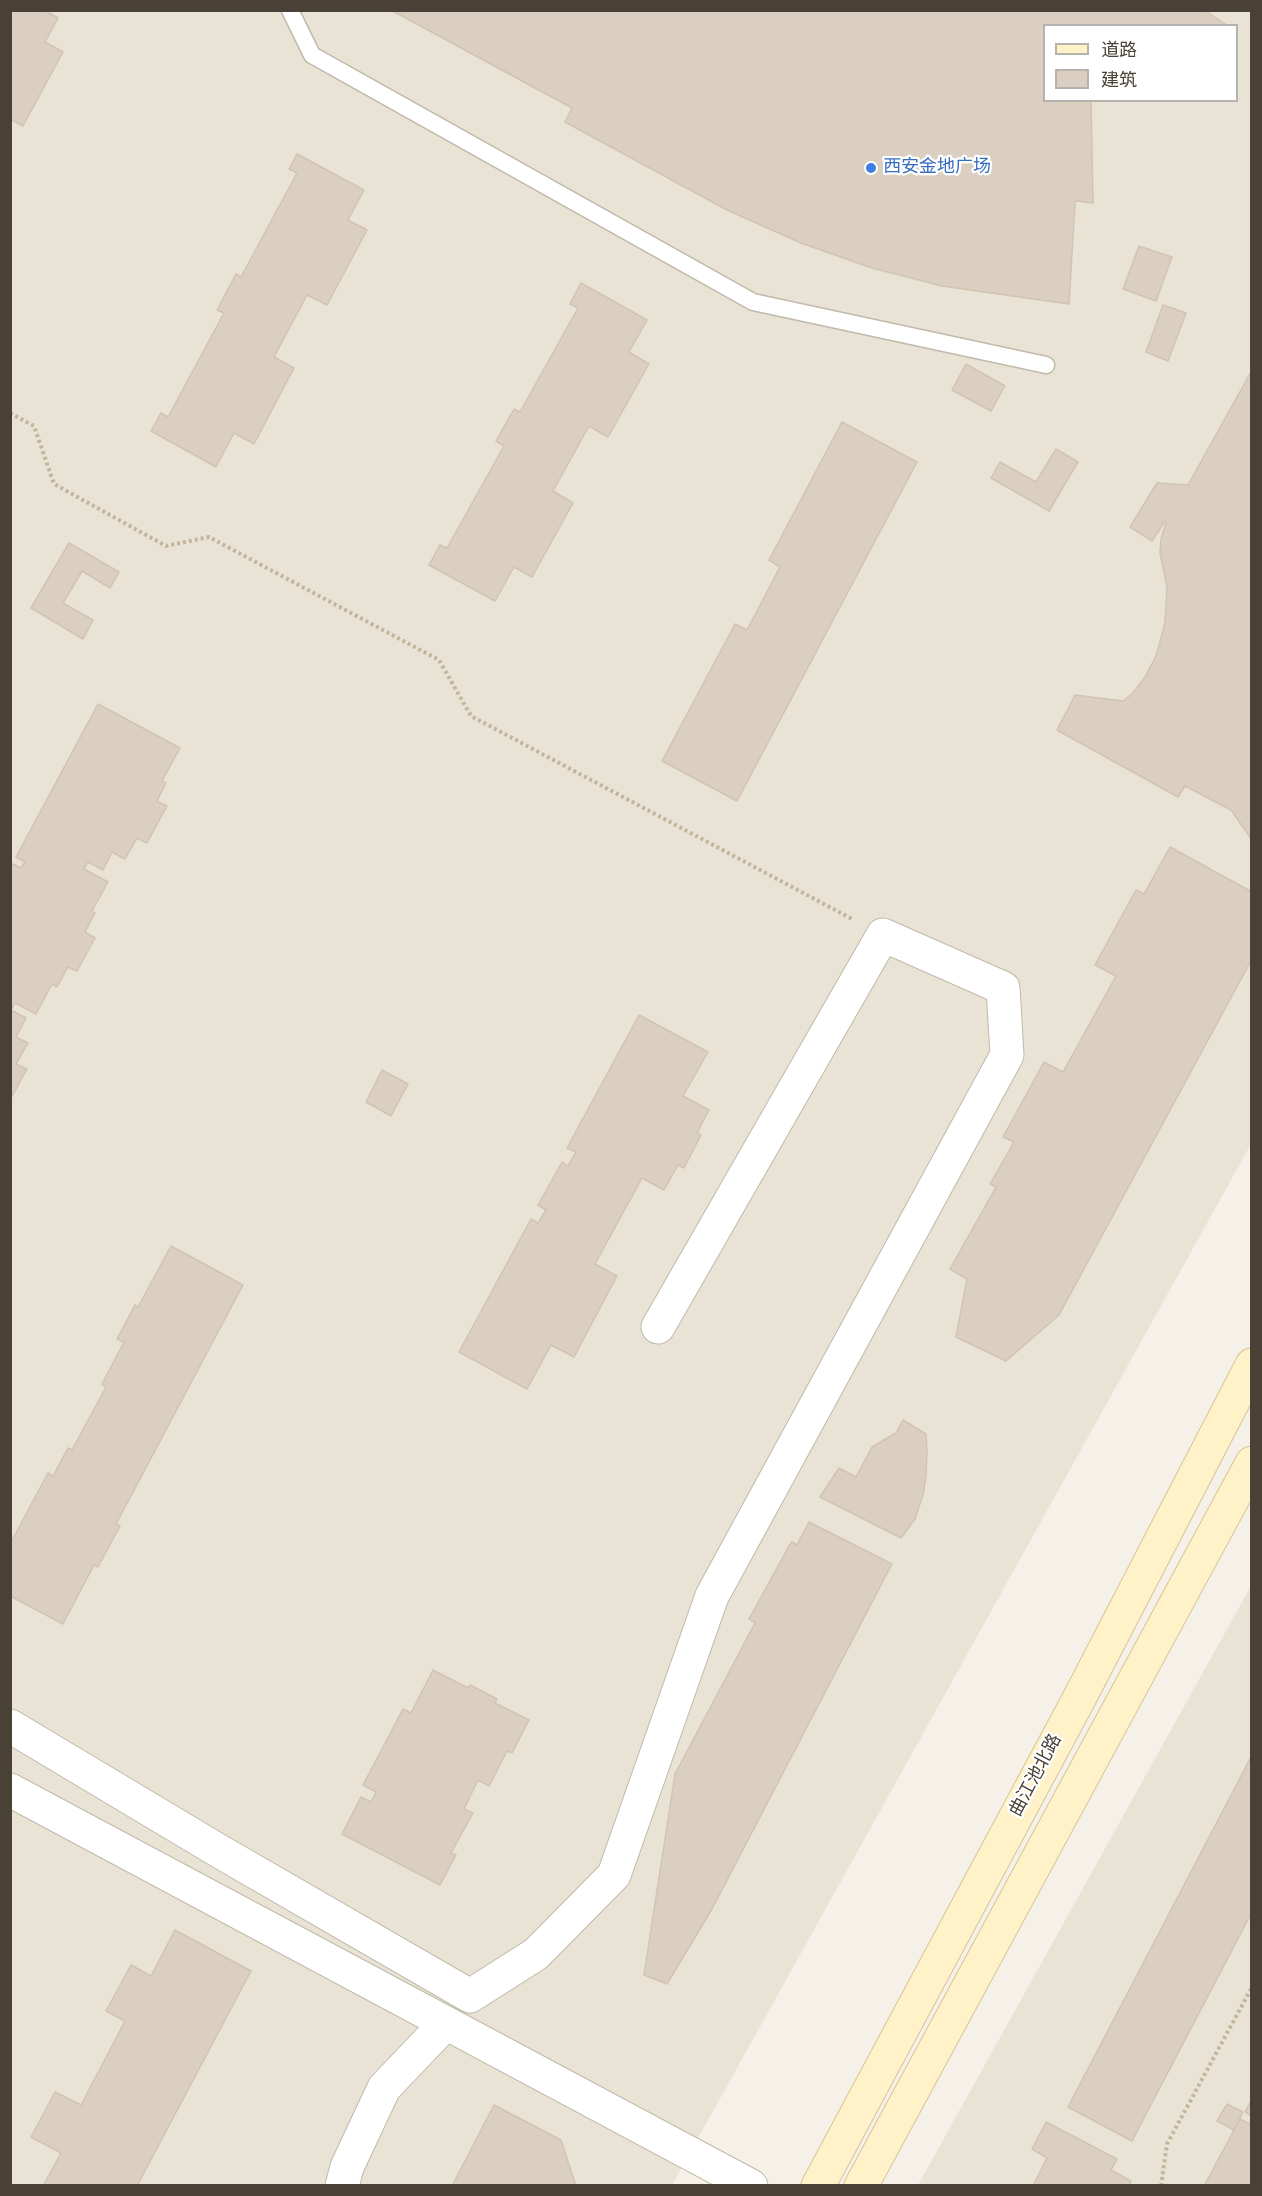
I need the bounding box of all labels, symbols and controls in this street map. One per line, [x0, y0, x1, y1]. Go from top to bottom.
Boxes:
legend [1043, 24, 1238, 102]
text: 道路 [1101, 40, 1137, 63]
text: 建筑 [1101, 70, 1137, 93]
place label: 西安金地广场 [883, 157, 991, 179]
marker: 西安金地广场 [864, 161, 878, 175]
street label: 曲江池北路 [1006, 1731, 1068, 1821]

